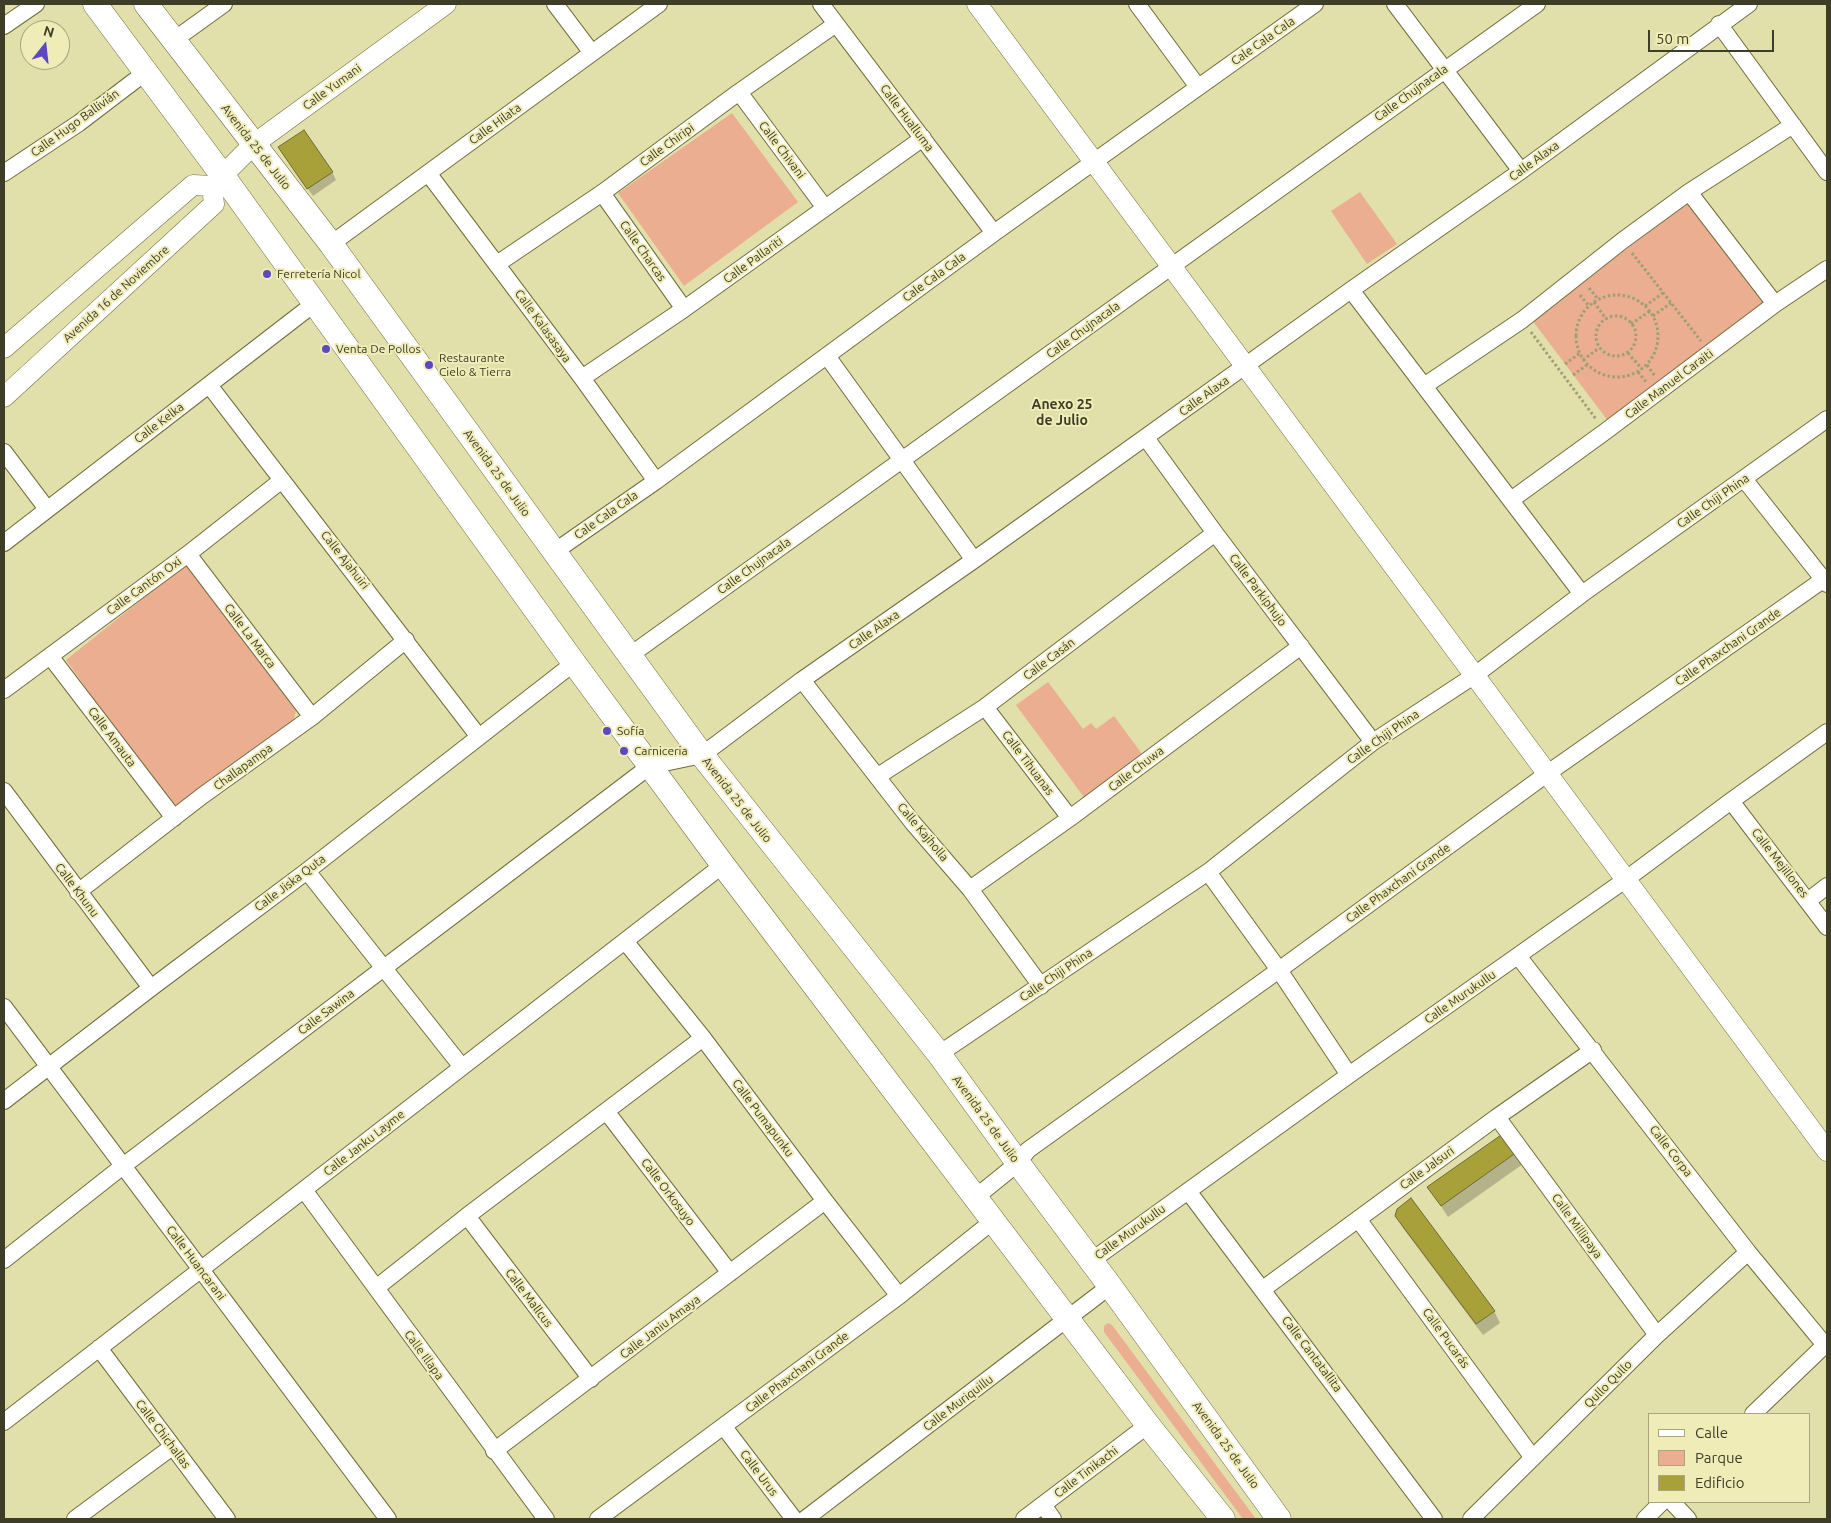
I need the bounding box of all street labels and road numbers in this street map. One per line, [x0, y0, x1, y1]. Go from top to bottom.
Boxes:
street label: Cale Cala Cala [1228, 14, 1298, 68]
street label: Calle Yumani [300, 61, 364, 113]
street label: Calle Chujnacala [1371, 62, 1451, 124]
street label: Calle Hualluma [877, 82, 937, 154]
street label: Calle Hugo Ballivián [28, 86, 122, 160]
street label: Calle Hilata [466, 100, 524, 148]
street label: Avenida 25 de Julio [218, 101, 294, 193]
street label: Calle Chivani [756, 118, 808, 182]
street label: Calle Chiripi [637, 120, 697, 170]
street label: Calle Alaxa [1506, 138, 1562, 184]
street label: Calle Charcas [617, 218, 669, 284]
street label: Calle Pallariti [720, 234, 786, 286]
street label: Avenida 16 de Noviembre [60, 242, 172, 346]
street label: Cale Cala Cala [900, 249, 968, 305]
street label: Calle Kalasasaya [512, 287, 574, 365]
street label: Calle Chujnacala [1043, 299, 1123, 361]
street label: Calle Manuel Caraiti [1622, 346, 1716, 422]
street label: Calle Alaxa [1176, 373, 1232, 419]
street label: Calle Kelka [131, 400, 187, 446]
street label: Avenida 25 de Julio [461, 427, 533, 519]
street label: Calle Chiji Phina [1674, 471, 1752, 531]
street label: Cale Cala Cala [571, 488, 641, 542]
street label: Calle Ajahuiri [318, 528, 372, 592]
street label: Calle Chujnacala [714, 535, 794, 597]
street label: Calle Parkiphujo [1226, 551, 1290, 629]
street label: Calle Cantón Oxi [104, 554, 184, 618]
street label: Calle La Marca [221, 601, 279, 671]
street label: Calle Phaxchani Grande [1672, 605, 1784, 689]
street label: Calle Alaxa [846, 607, 902, 653]
street label: Calle Casán [1020, 635, 1078, 683]
street label: Calle Amauta [85, 704, 139, 770]
street label: Calle Chiji Phina [1344, 707, 1422, 767]
street label: Calle Tihuanas [999, 728, 1057, 798]
street label: Challapampa [211, 741, 275, 793]
street label: Calle Chuwa [1105, 743, 1167, 795]
street label: Avenida 25 de Julio [699, 754, 775, 846]
street label: Calle Kajholla [894, 800, 952, 864]
street label: Calle Mejillones [1748, 825, 1812, 901]
street label: Calle Phaxchani Grande [1343, 840, 1453, 926]
street label: Calle Jiska Quta [252, 852, 328, 914]
street label: Calle Khunu [52, 860, 102, 920]
street label: Calle Chiji Phina [1017, 945, 1095, 1005]
street label: Calle Murukullu [1422, 967, 1498, 1027]
street label: Calle Sawina [295, 986, 357, 1038]
street label: Avenida 25 de Julio [950, 1073, 1022, 1165]
street label: Calle Pumapunku [729, 1076, 797, 1160]
street label: Calle Janku Layme [321, 1107, 407, 1179]
street label: Calle Corpa [1646, 1122, 1696, 1180]
street label: Calle Jalsuri [1397, 1143, 1457, 1193]
street label: Calle Orkosuyo [638, 1155, 698, 1229]
street label: Calle Millipaya [1549, 1191, 1605, 1261]
street label: Calle Murukullu [1092, 1202, 1168, 1262]
street label: Calle Huancarani [163, 1223, 229, 1303]
street label: Calle Mallcus [502, 1266, 556, 1330]
street label: Calle Janiu Amaya [617, 1292, 703, 1362]
street label: Calle Pucarás [1419, 1305, 1473, 1371]
street label: Calle Cantatallita [1279, 1313, 1345, 1395]
street label: Calle Illapa [401, 1327, 447, 1383]
street label: Calle Phaxchani Grande [743, 1328, 851, 1416]
street label: Qullo Qullo [1581, 1357, 1635, 1411]
street label: Calle Muriquillu [920, 1372, 996, 1434]
street label: Calle Chichallas [132, 1397, 194, 1471]
street label: Avenida 25 de Julio [1190, 1399, 1262, 1491]
street label: Calle Tinikachi [1051, 1443, 1121, 1501]
street label: Calle Urus [737, 1447, 781, 1499]

